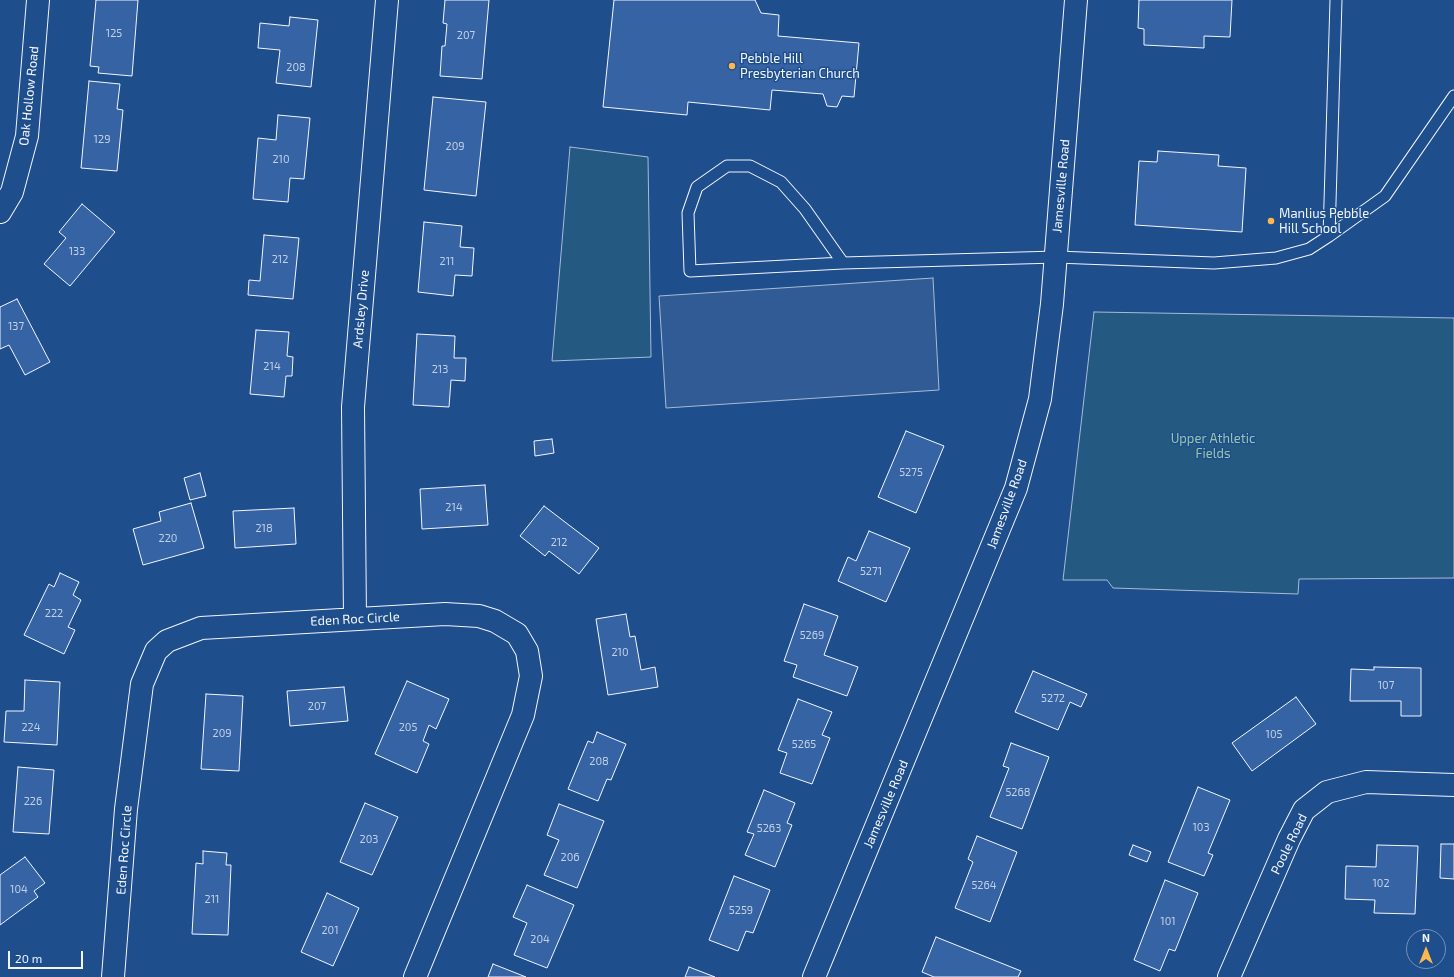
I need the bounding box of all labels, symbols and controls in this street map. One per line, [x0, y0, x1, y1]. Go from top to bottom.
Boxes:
house number: 125 [106, 26, 122, 40]
house number: 207 [457, 28, 475, 42]
street label: Oak Hollow Road [16, 45, 42, 147]
place label: Pebble Hill Presbyterian Church [740, 51, 860, 82]
house number: 208 [286, 60, 306, 74]
marker: Pebble Hill Presbyterian Church [727, 61, 737, 71]
house number: 129 [94, 132, 110, 146]
street label: Jamesville Road [1049, 138, 1073, 234]
house number: 209 [445, 139, 465, 153]
house number: 210 [272, 152, 290, 166]
place label: Manlius Pebble Hill School [1279, 206, 1369, 237]
marker: Manlius Pebble Hill School [1266, 216, 1276, 226]
house number: 133 [69, 244, 85, 258]
house number: 212 [272, 252, 288, 266]
house number: 211 [440, 254, 454, 268]
street label: Ardsley Drive [350, 269, 372, 349]
house number: 137 [8, 319, 24, 333]
house number: 214 [263, 359, 281, 373]
house number: 213 [432, 362, 448, 376]
park label: Upper Athletic Fields [1171, 431, 1255, 462]
street label: Jamesville Road [984, 457, 1030, 551]
house number: 5275 [899, 465, 923, 479]
house number: 214 [445, 500, 463, 514]
house number: 218 [255, 521, 273, 535]
house number: 220 [159, 531, 177, 545]
house number: 212 [551, 535, 567, 549]
house number: 5271 [860, 564, 882, 578]
house number: 222 [45, 606, 63, 620]
street label: Eden Roc Circle [310, 609, 400, 629]
house number: 5269 [800, 628, 824, 642]
house number: 210 [611, 645, 629, 659]
house number: 107 [1378, 678, 1394, 692]
house number: 5272 [1041, 691, 1065, 705]
house number: 207 [308, 699, 326, 713]
house number: 224 [21, 720, 41, 734]
house number: 205 [399, 720, 417, 734]
house number: 209 [212, 726, 232, 740]
house number: 105 [1266, 727, 1282, 741]
house number: 5265 [792, 737, 816, 751]
house number: 208 [589, 754, 609, 768]
street label: Jamesville Road [860, 758, 912, 850]
house number: 5268 [1005, 785, 1031, 799]
house number: 226 [24, 794, 42, 808]
street label: Eden Roc Circle [113, 805, 135, 895]
street label: Poole Road [1268, 811, 1310, 877]
house number: 103 [1192, 820, 1210, 834]
house number: 5263 [757, 821, 781, 835]
house number: 203 [360, 832, 378, 846]
house number: 206 [560, 850, 580, 864]
house number: 102 [1372, 876, 1390, 890]
house number: 5264 [971, 878, 997, 892]
house number: 104 [10, 882, 28, 896]
house number: 211 [205, 892, 219, 906]
house number: 5259 [729, 903, 753, 917]
house number: 101 [1160, 914, 1176, 928]
house number: 201 [321, 923, 339, 937]
north arrow [1406, 929, 1446, 969]
text: N [1422, 931, 1430, 944]
house number: 204 [530, 932, 550, 946]
scale bar [10, 943, 85, 969]
text: 20 m [15, 951, 42, 965]

